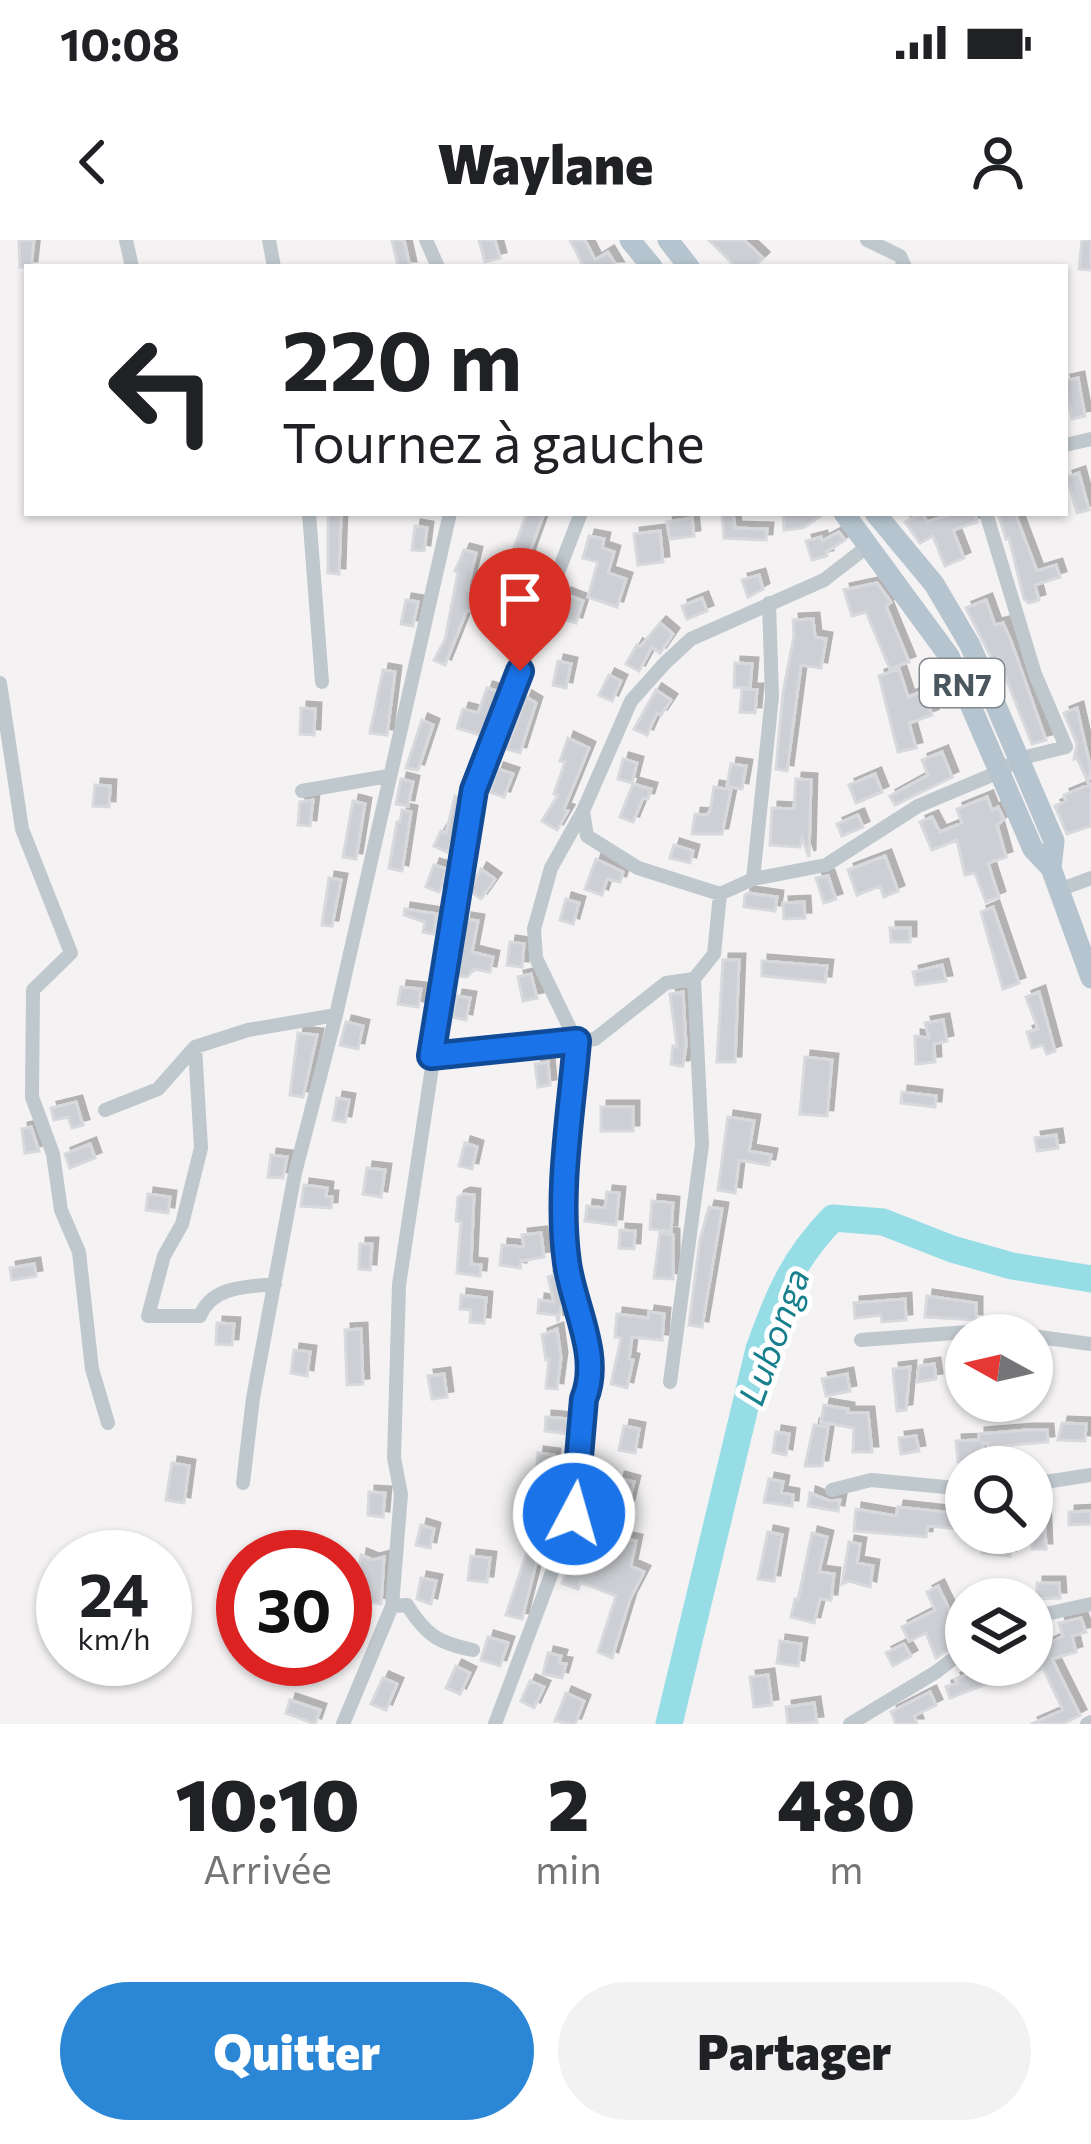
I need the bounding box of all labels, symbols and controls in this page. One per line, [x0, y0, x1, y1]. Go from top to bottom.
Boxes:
text: 10:08 [60, 15, 180, 70]
icon: back [60, 129, 126, 195]
text: Waylane [438, 129, 653, 195]
icon: person [965, 129, 1031, 195]
text: 220 m [282, 306, 522, 408]
icon: left [84, 312, 240, 468]
text: Tournez à gauche [282, 408, 705, 474]
pin [469, 548, 571, 671]
icon: arrive [487, 566, 553, 632]
road number: RN7 [920, 659, 1004, 707]
water label: Lubonga [727, 1262, 817, 1410]
north arrow [945, 1314, 1053, 1422]
map controls [945, 1314, 1053, 1686]
button: search [945, 1446, 1053, 1554]
position arrow [511, 1451, 637, 1577]
speed limit sign: 30 [216, 1530, 372, 1686]
text: 24 [79, 1556, 149, 1629]
button: layers [945, 1578, 1053, 1686]
text: km/h [78, 1619, 150, 1656]
text: 10:10 [176, 1758, 360, 1846]
text: 2 [548, 1758, 589, 1846]
text: 480 [777, 1758, 915, 1846]
text: Arrivée [203, 1844, 332, 1892]
text: min [535, 1844, 602, 1892]
text: m [829, 1844, 863, 1892]
button: Quitter [60, 1982, 534, 2120]
button: Partager [558, 1982, 1031, 2120]

